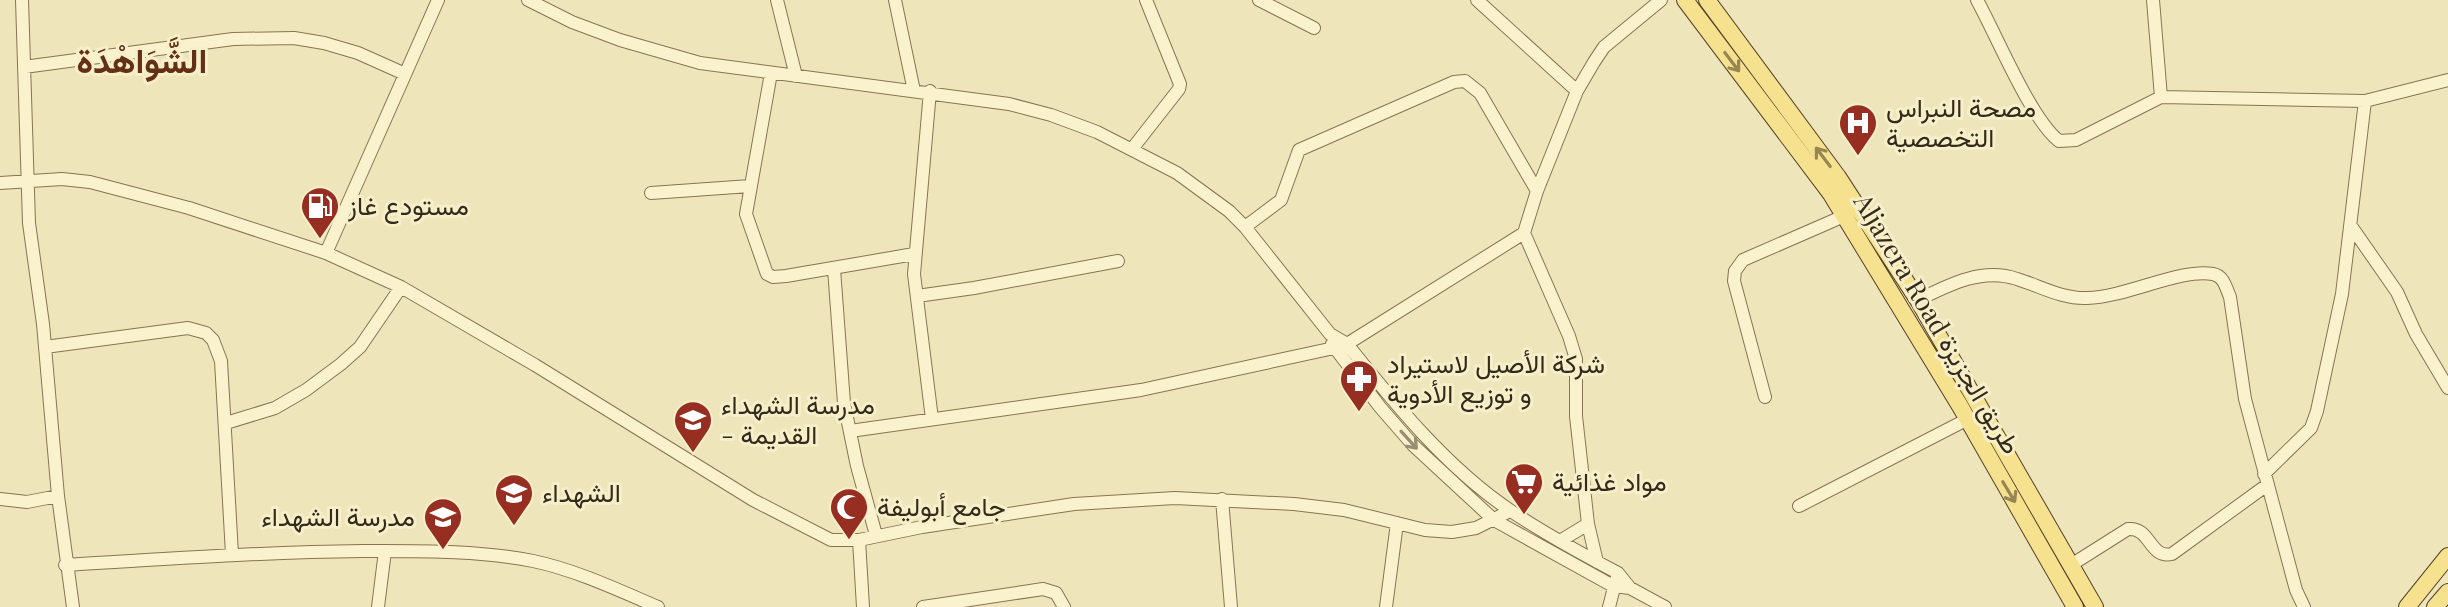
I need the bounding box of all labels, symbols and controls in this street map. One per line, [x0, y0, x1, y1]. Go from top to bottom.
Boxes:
district label: الشَّوَاهْدَة [77, 36, 207, 83]
one-way arrow [1724, 51, 1741, 72]
place label: مصحة النبراس التخصصية [1886, 89, 2036, 154]
hospital icon: مصحة النبراس التخصصية [1837, 102, 1879, 157]
one-way arrow [1815, 147, 1832, 168]
fuel station icon: مستودع غاز [299, 185, 341, 240]
street label: Aljazera Road طريق الجزيزة [1846, 186, 2030, 460]
place label: مستودع غاز [347, 187, 469, 224]
place label: شركة الأصيل لاستيراد و توزيع الأدوية [1387, 345, 1605, 412]
pharmacy icon: شركة الأصيل لاستيراد و توزيع الأدوية [1338, 358, 1380, 413]
place label: مدرسة الشهداء - القديمة [721, 386, 875, 451]
school or university icon: مدرسة الشهداء - القديمة [672, 399, 714, 454]
one-way arrow [1400, 430, 1418, 450]
supermarket icon: مواد غذائية [1503, 461, 1545, 516]
place label: مواد غذائية [1552, 463, 1667, 498]
school or university icon: الشهداء [493, 472, 535, 527]
place label: الشهداء [542, 474, 621, 509]
one-way arrow [2001, 480, 2017, 503]
mosque icon: جامع أبوليفة [828, 486, 870, 541]
place label: جامع أبوليفة [877, 488, 1006, 525]
school or university icon: مدرسة الشهداء [422, 496, 464, 551]
place label: مدرسة الشهداء [261, 498, 415, 533]

